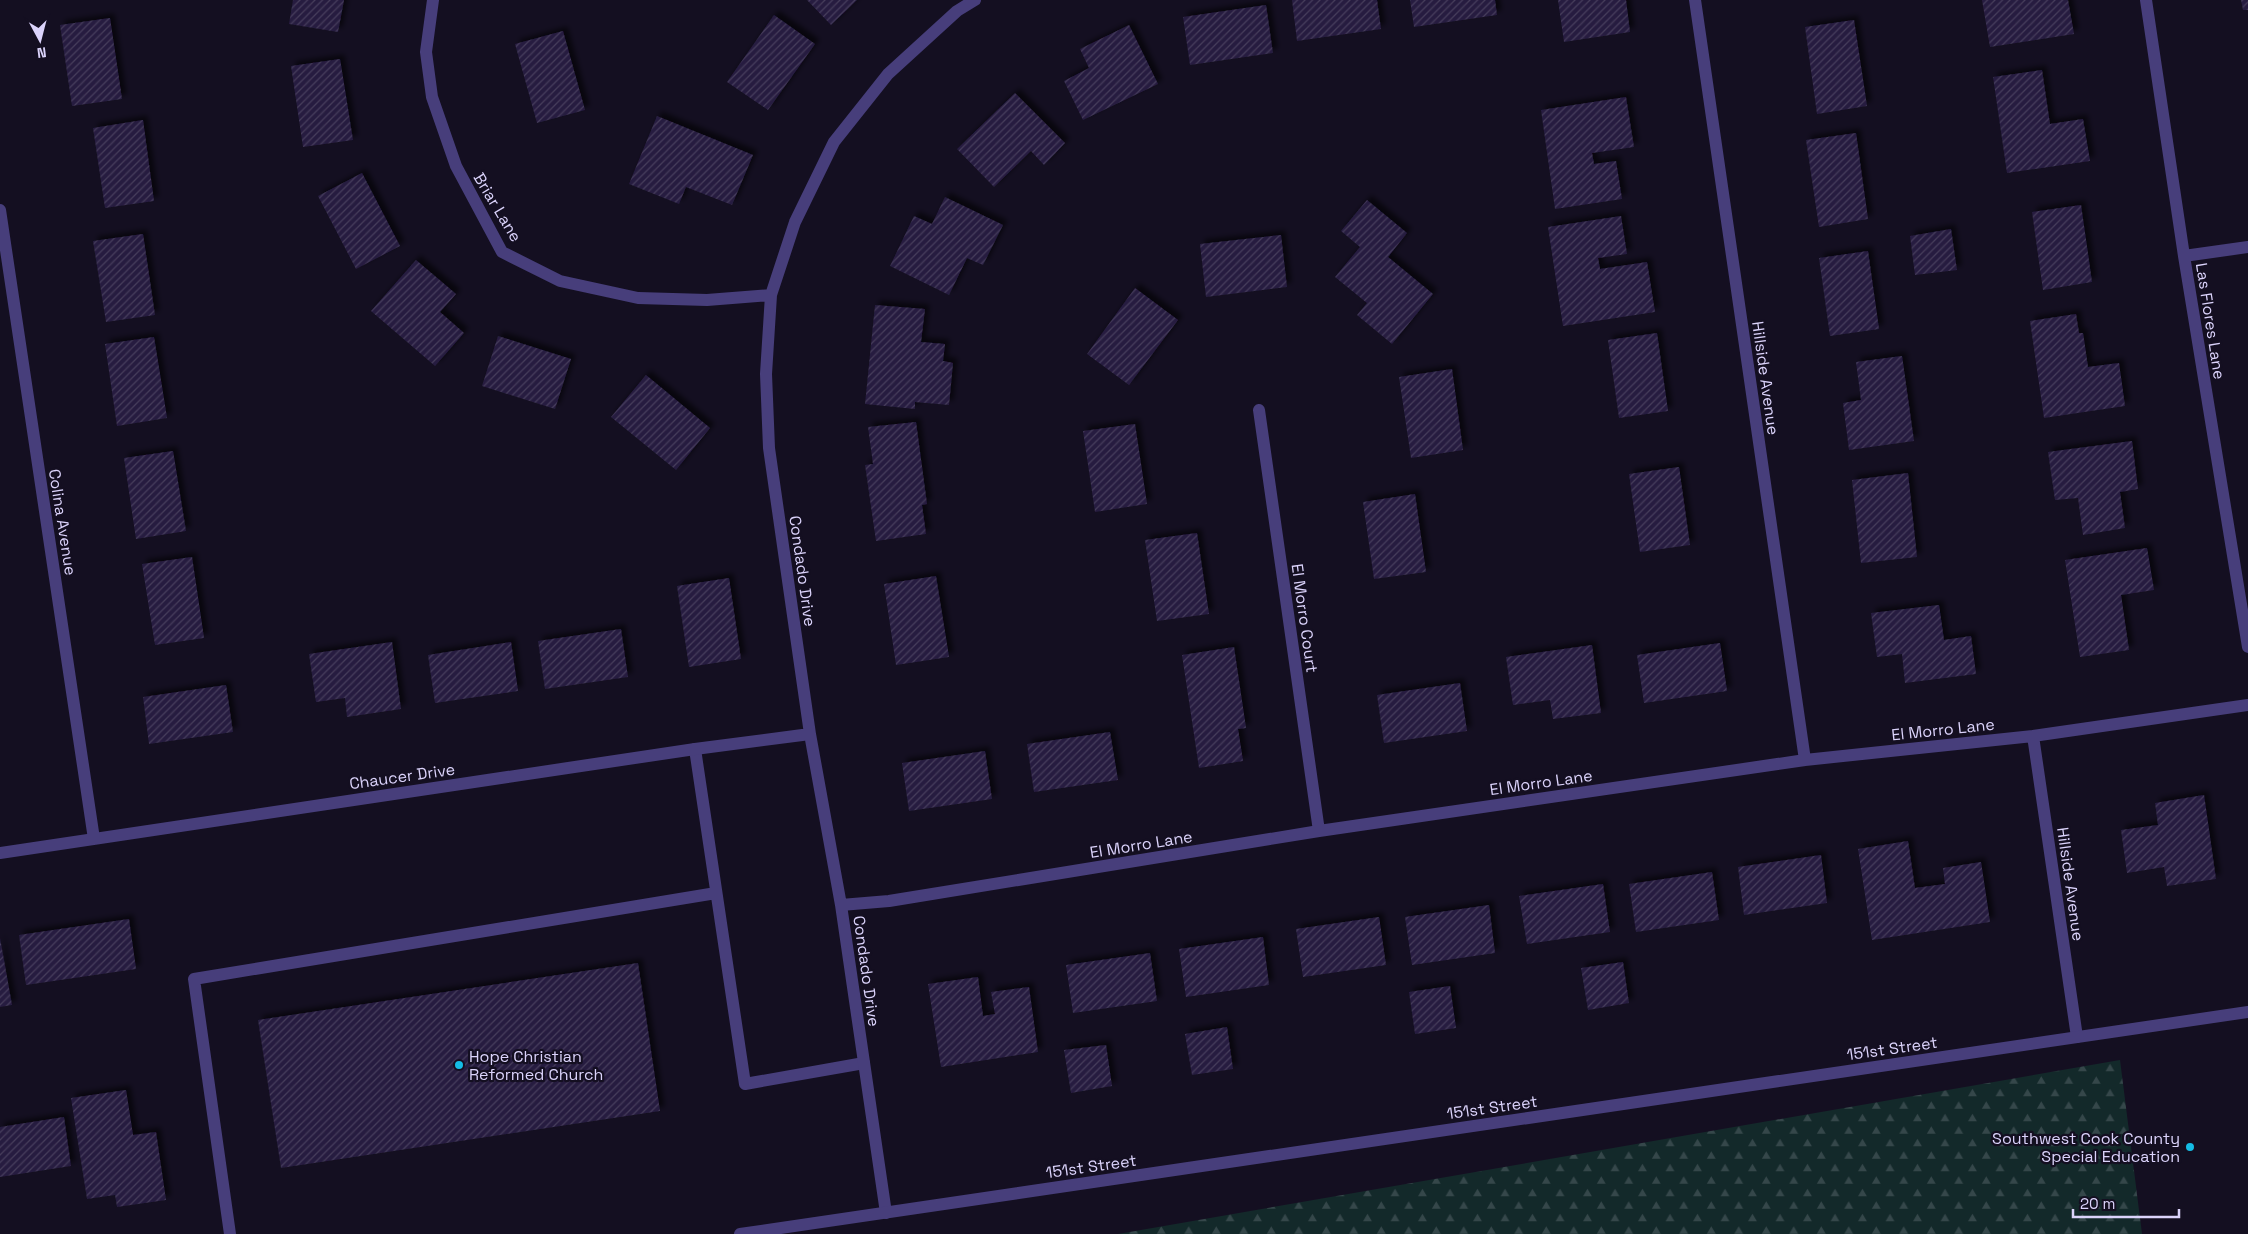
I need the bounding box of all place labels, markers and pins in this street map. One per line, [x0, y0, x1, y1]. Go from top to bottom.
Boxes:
place label: Hope Christian Reformed Church [469, 1046, 603, 1085]
marker: Hope Christian Reformed Church [453, 1059, 465, 1071]
place label: Southwest Cook County Special Education [1992, 1128, 2180, 1167]
marker: Southwest Cook County Special Education [2184, 1141, 2196, 1153]

